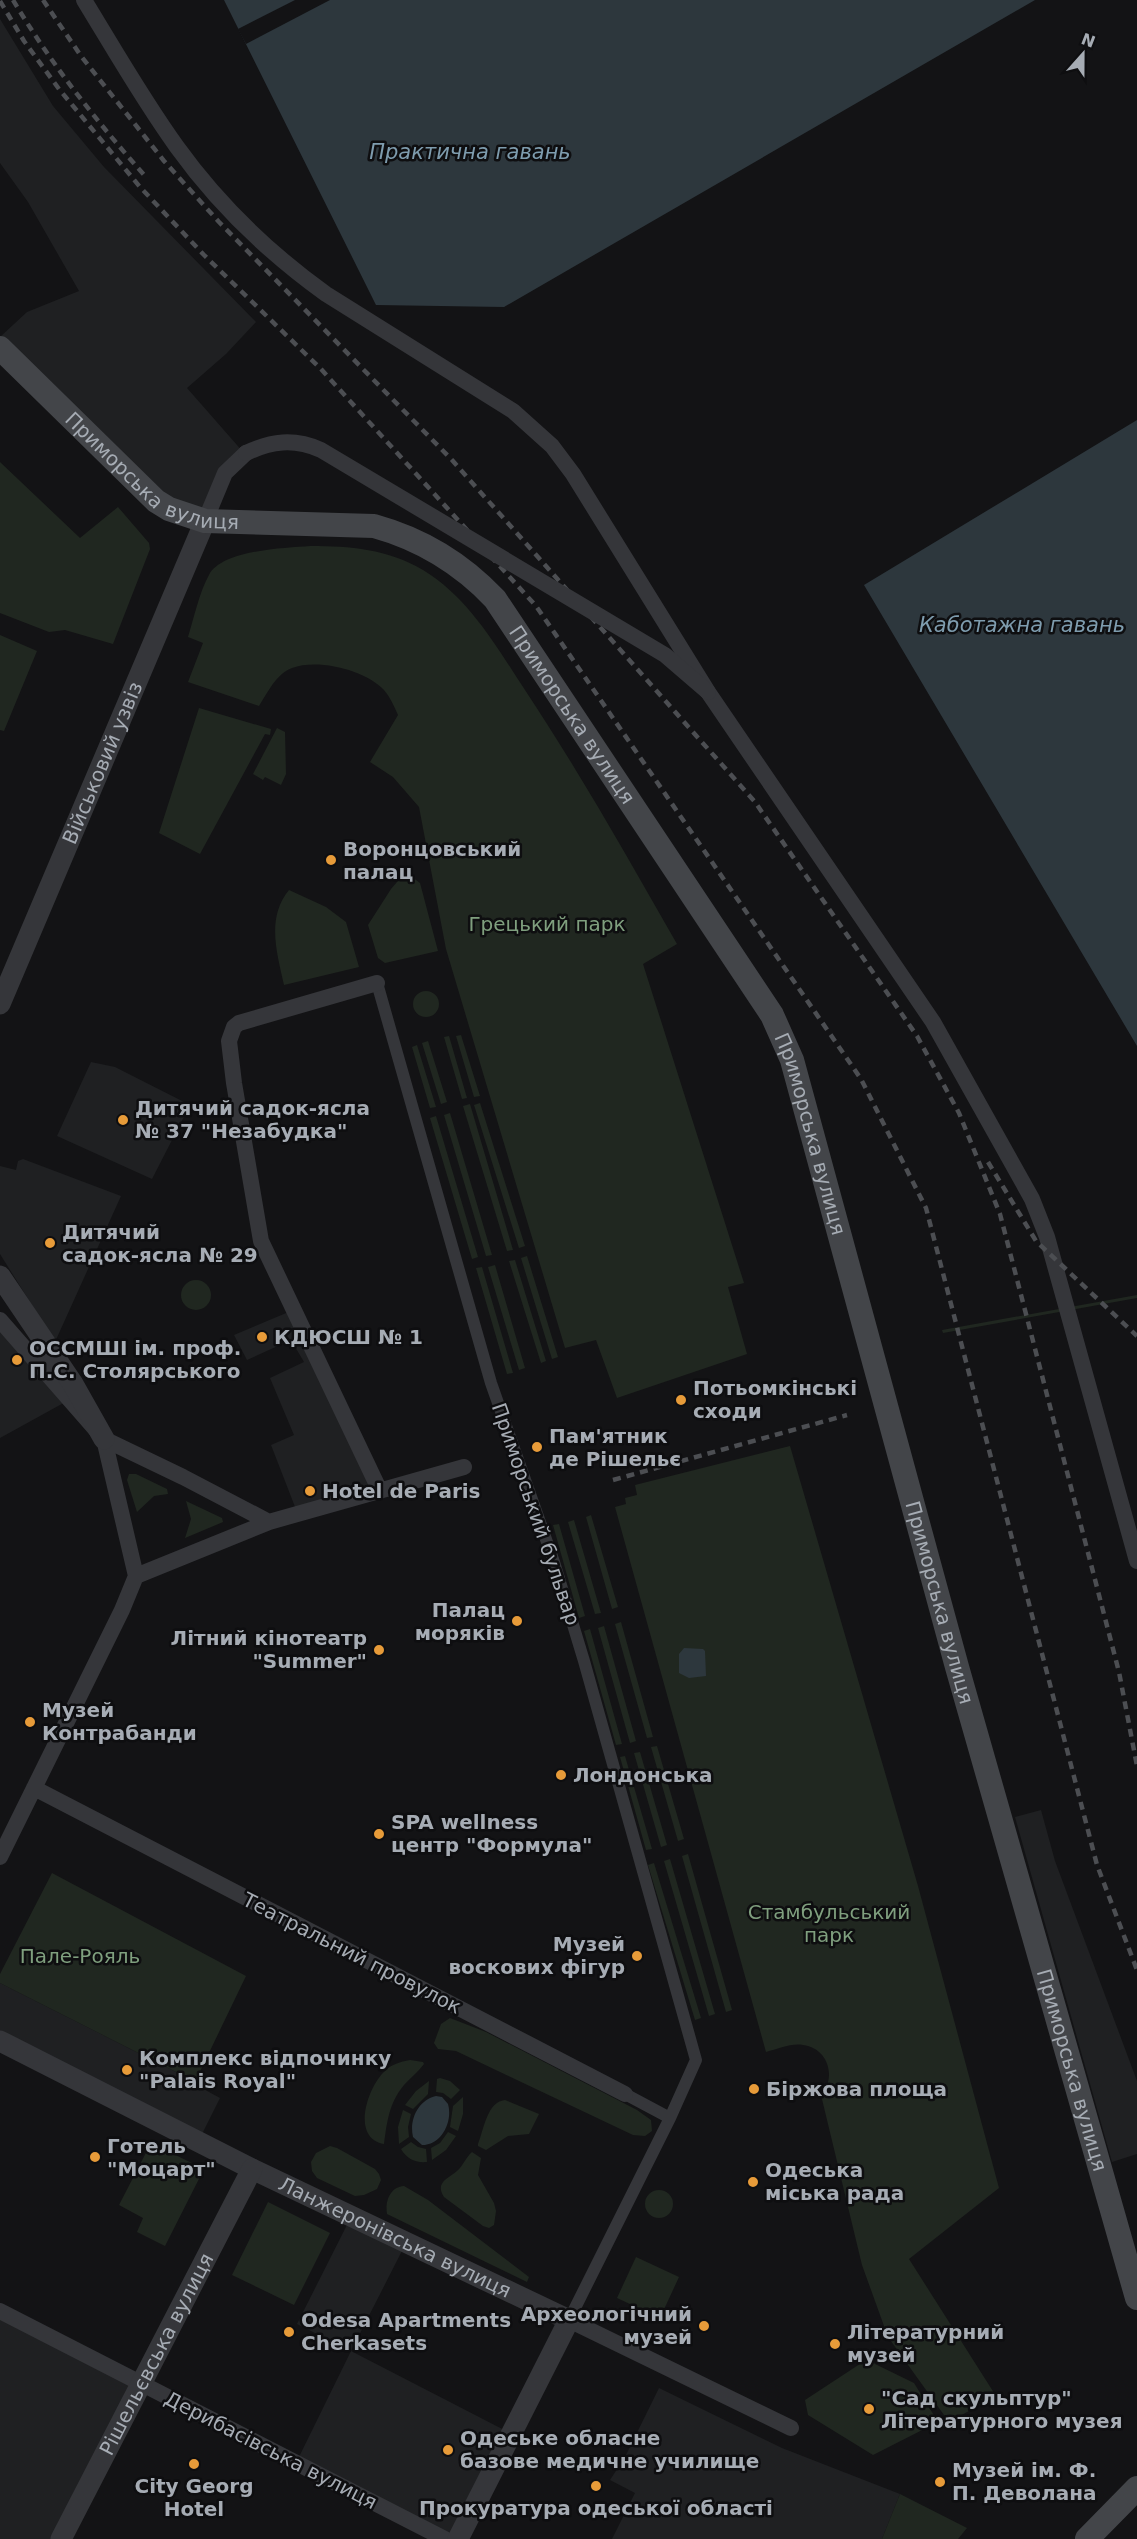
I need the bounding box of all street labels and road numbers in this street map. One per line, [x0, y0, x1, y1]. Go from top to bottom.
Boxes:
street label: Приморська вулиця [60, 407, 239, 534]
street label: Приморська вулиця [504, 621, 640, 809]
street label: Військовий узвіз [57, 678, 147, 848]
street label: Приморська вулиця [769, 1029, 851, 1238]
street label: Приморський бульвар [487, 1400, 585, 1628]
street label: Приморська вулиця [900, 1498, 979, 1707]
street label: Театральний провулок [238, 1887, 465, 2019]
street label: Приморська вулиця [1032, 1966, 1112, 2174]
street label: Ланжеронівська вулиця [275, 2171, 515, 2303]
street label: Рішельєвська вулиця [94, 2249, 219, 2459]
street label: Дерибасівська вулиця [161, 2386, 381, 2514]

